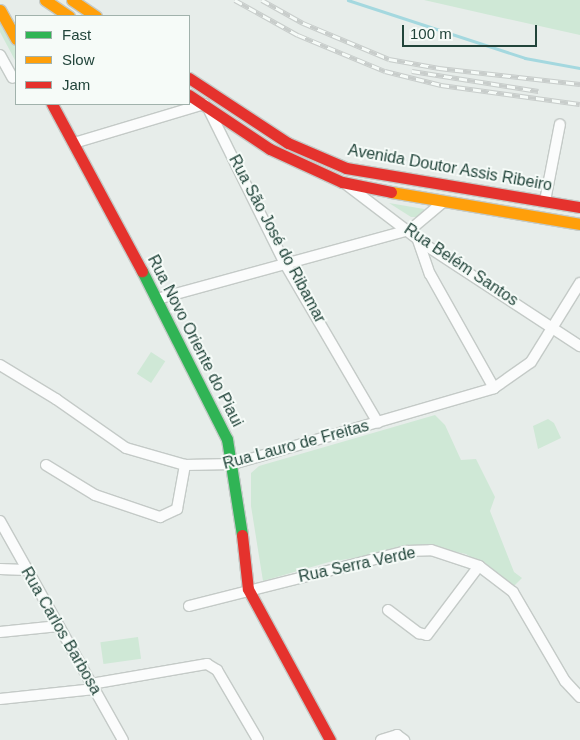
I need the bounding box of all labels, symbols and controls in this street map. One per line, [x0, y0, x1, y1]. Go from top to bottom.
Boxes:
legend [15, 15, 190, 105]
scale bar [405, 15, 540, 47]
text: 100 m [410, 25, 452, 42]
text: Fast [62, 26, 91, 43]
text: Slow [62, 51, 95, 68]
text: Jam [62, 76, 90, 93]
street label: Avenida Doutor Assis Ribeiro [346, 141, 554, 195]
street label: Rua São José do Ribamar [224, 152, 330, 326]
street label: Rua Belém Santos [400, 220, 522, 310]
street label: Rua Novo Oriente do Piaui [143, 252, 247, 430]
street label: Rua Lauro de Freitas [221, 416, 371, 474]
street label: Rua Serra Verde [297, 543, 417, 587]
street label: Rua Carlos Barbosa [17, 564, 105, 698]

